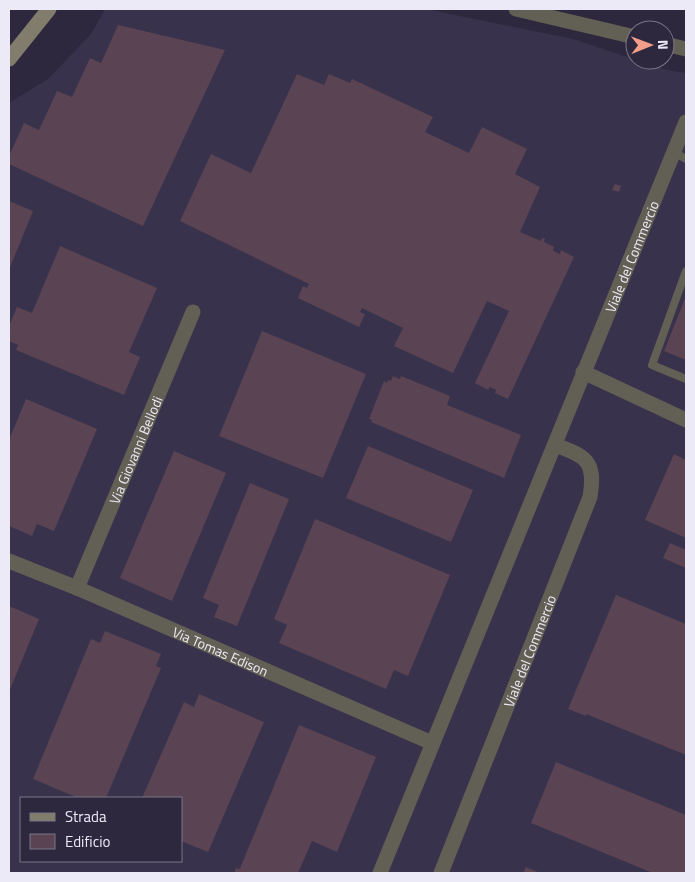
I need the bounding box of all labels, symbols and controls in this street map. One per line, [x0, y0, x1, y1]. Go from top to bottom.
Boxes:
north arrow [625, 20, 675, 70]
text: N [653, 40, 674, 50]
street label: Viale del Commercio [599, 197, 664, 315]
street label: Via Giovanni Bellodi [103, 393, 167, 507]
street label: Viale del Commercio [497, 592, 561, 710]
street label: Via Tomas Edison [169, 621, 272, 681]
legend [20, 797, 182, 862]
text: Strada [65, 805, 107, 828]
text: Edificio [65, 830, 110, 853]

